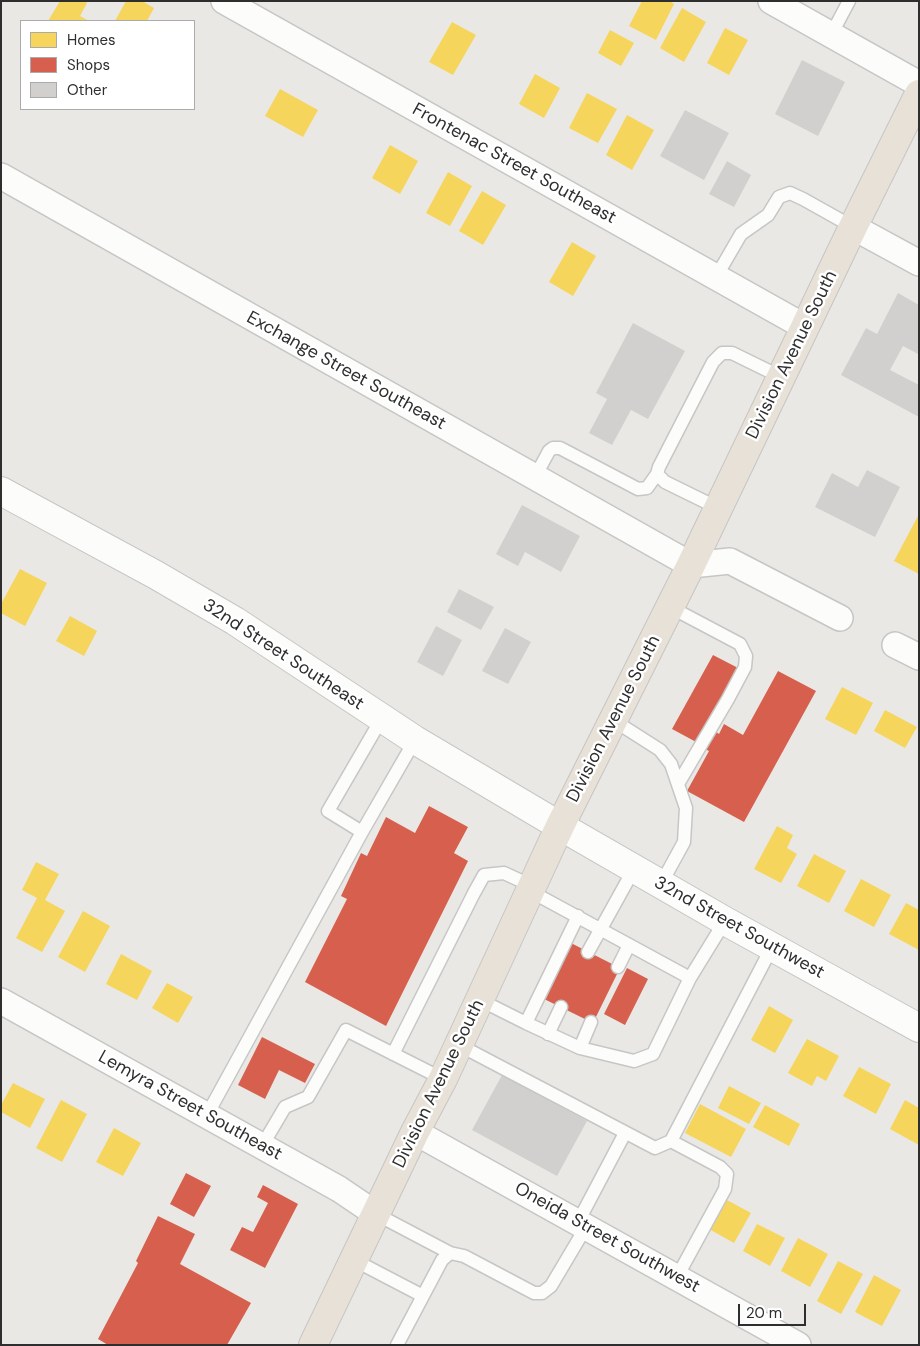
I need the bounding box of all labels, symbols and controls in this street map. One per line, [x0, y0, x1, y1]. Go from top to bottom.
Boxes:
legend [20, 20, 195, 110]
text: Homes [67, 30, 116, 50]
text: Shops [67, 55, 110, 75]
text: Other [67, 80, 107, 100]
street label: Frontenac Street Southeast [408, 99, 620, 229]
street label: Division Avenue South [742, 267, 842, 443]
street label: Exchange Street Southeast [243, 307, 449, 435]
street label: 32nd Street Southeast [198, 595, 368, 715]
street label: Division Avenue South [563, 632, 665, 806]
street label: 32nd Street Southwest [650, 872, 828, 984]
street label: Division Avenue South [389, 996, 489, 1172]
street label: Lemyra Street Southeast [94, 1046, 286, 1166]
street label: Oneida Street Southwest [511, 1178, 703, 1298]
scale bar [740, 1294, 808, 1326]
text: 20 m [746, 1303, 782, 1323]

